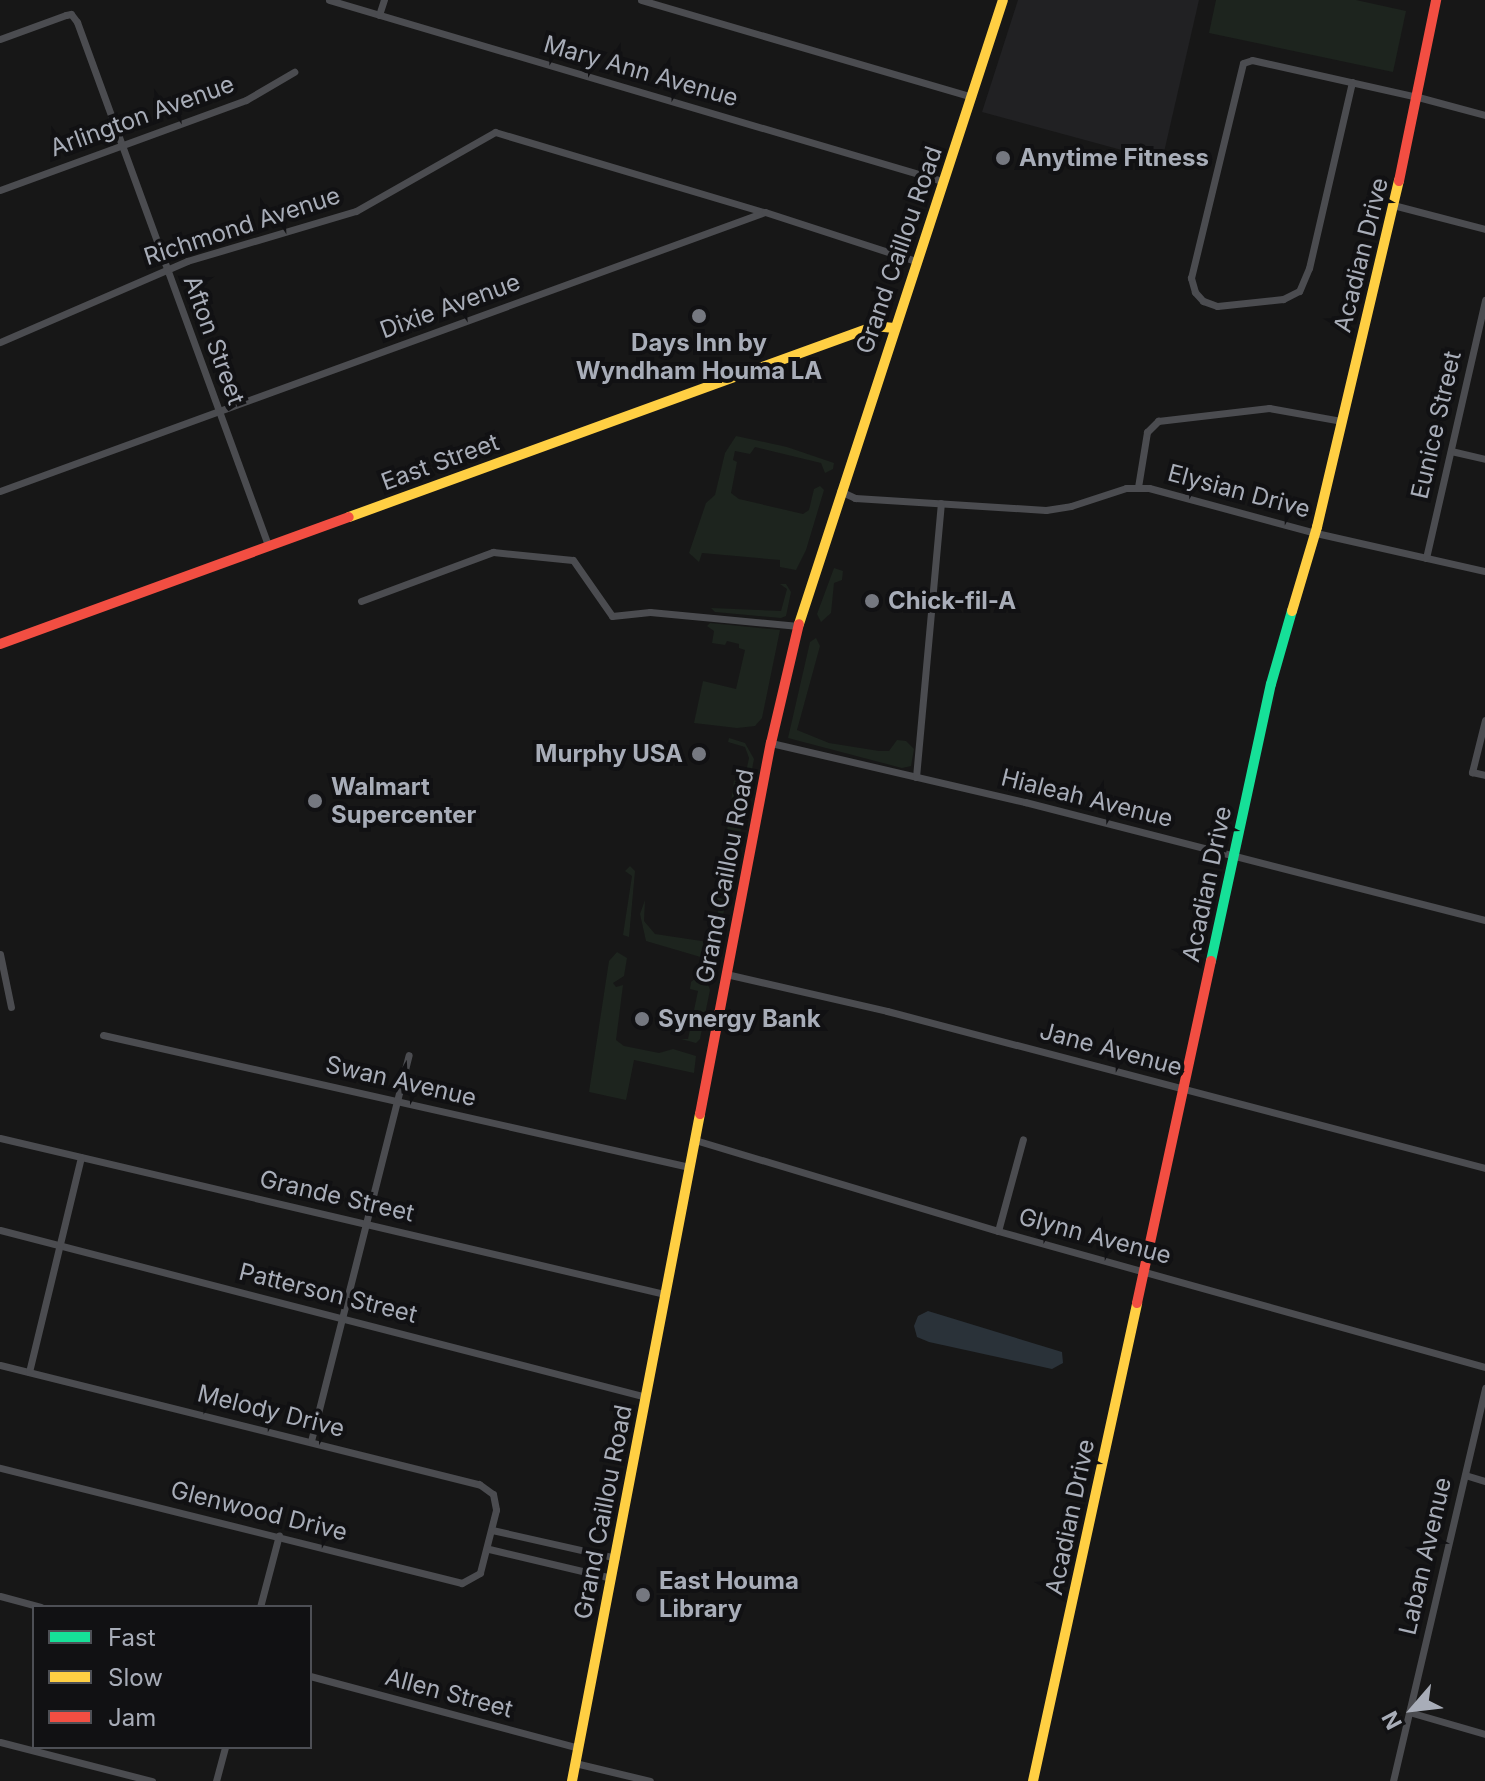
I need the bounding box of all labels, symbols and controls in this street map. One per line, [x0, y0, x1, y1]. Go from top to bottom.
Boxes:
street label: Mary Ann Avenue [541, 29, 741, 113]
street label: Arlington Avenue [46, 69, 238, 163]
street label: Grand Caillou Road [850, 142, 948, 358]
place label: Anytime Fitness [1019, 144, 1209, 172]
marker: Anytime Fitness [994, 149, 1012, 167]
street label: Acadian Drive [1328, 175, 1394, 335]
street label: Richmond Avenue [140, 181, 344, 271]
street label: Dixie Avenue [376, 267, 524, 345]
street label: Afton Street [177, 272, 251, 408]
marker: Days Inn by Wyndham Houma LA [690, 307, 708, 325]
place label: Days Inn by Wyndham Houma LA [576, 329, 822, 385]
street label: Eunice Street [1405, 348, 1467, 502]
street label: East Street [377, 427, 503, 497]
street label: Elysian Drive [1165, 458, 1313, 524]
place label: Chick-fil-A [888, 587, 1016, 615]
marker: Chick-fil-A [863, 592, 881, 610]
place label: Murphy USA [535, 740, 683, 768]
marker: Murphy USA [690, 745, 708, 763]
street label: Hialeah Avenue [998, 763, 1176, 833]
street label: Grand Caillou Road [690, 766, 760, 986]
place label: Walmart Supercenter [331, 773, 476, 829]
marker: Walmart Supercenter [306, 792, 324, 810]
street label: Acadian Drive [1176, 804, 1238, 964]
place label: Synergy Bank [658, 1005, 821, 1033]
marker: Synergy Bank [633, 1010, 651, 1028]
street label: Jane Avenue [1037, 1016, 1185, 1082]
street label: Swan Avenue [323, 1050, 479, 1112]
street label: Grande Street [257, 1164, 417, 1228]
street label: Glynn Avenue [1016, 1202, 1174, 1270]
street label: Patterson Street [236, 1257, 420, 1329]
street label: Melody Drive [195, 1379, 347, 1443]
street label: Grand Caillou Road [568, 1402, 638, 1622]
street label: Acadian Drive [1039, 1437, 1101, 1597]
street label: Laban Avenue [1393, 1474, 1457, 1638]
street label: Glenwood Drive [168, 1475, 350, 1547]
place label: East Houma Library [659, 1567, 799, 1623]
marker: East Houma Library [634, 1586, 652, 1604]
legend [32, 1605, 312, 1749]
text: Fast [108, 1623, 156, 1652]
street label: Allen Street [382, 1662, 516, 1724]
text: Slow [108, 1663, 163, 1692]
north arrow [1373, 1669, 1453, 1749]
text: Jam [108, 1703, 156, 1732]
text: N [1376, 1707, 1407, 1734]

